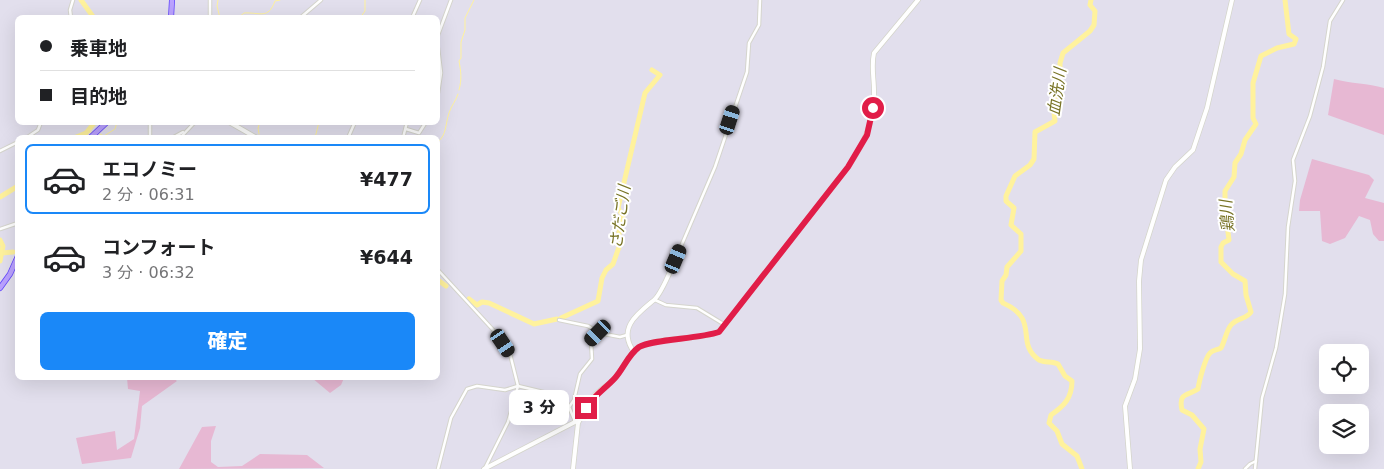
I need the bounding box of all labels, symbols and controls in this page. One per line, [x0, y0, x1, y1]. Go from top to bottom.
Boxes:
text: 乗車地 [70, 37, 127, 59]
water label: 血洗川 [1044, 65, 1070, 117]
text: 目的地 [70, 85, 127, 107]
route start [862, 97, 884, 119]
car [718, 103, 741, 137]
icon: car [42, 157, 87, 202]
text: エコノミー [102, 158, 197, 180]
text: ¥477 [360, 168, 413, 190]
water label: さだご川 [606, 182, 634, 250]
text: 2 分 · 06:31 [102, 185, 195, 204]
water label: 鶏川 [1216, 197, 1238, 233]
icon: car [42, 235, 87, 280]
text: コンフォート [102, 236, 215, 258]
car [663, 242, 688, 276]
text: ¥644 [360, 246, 413, 268]
text: 3 分 · 06:32 [102, 263, 195, 282]
button: 確定 [40, 312, 415, 370]
car [582, 317, 613, 349]
car [488, 326, 517, 360]
map controls [1319, 344, 1369, 454]
button: locate [1319, 344, 1369, 394]
callout: 3 分 [508, 390, 568, 426]
route end [575, 397, 597, 419]
text: 3 分 [523, 398, 555, 417]
button: layers [1319, 404, 1369, 454]

